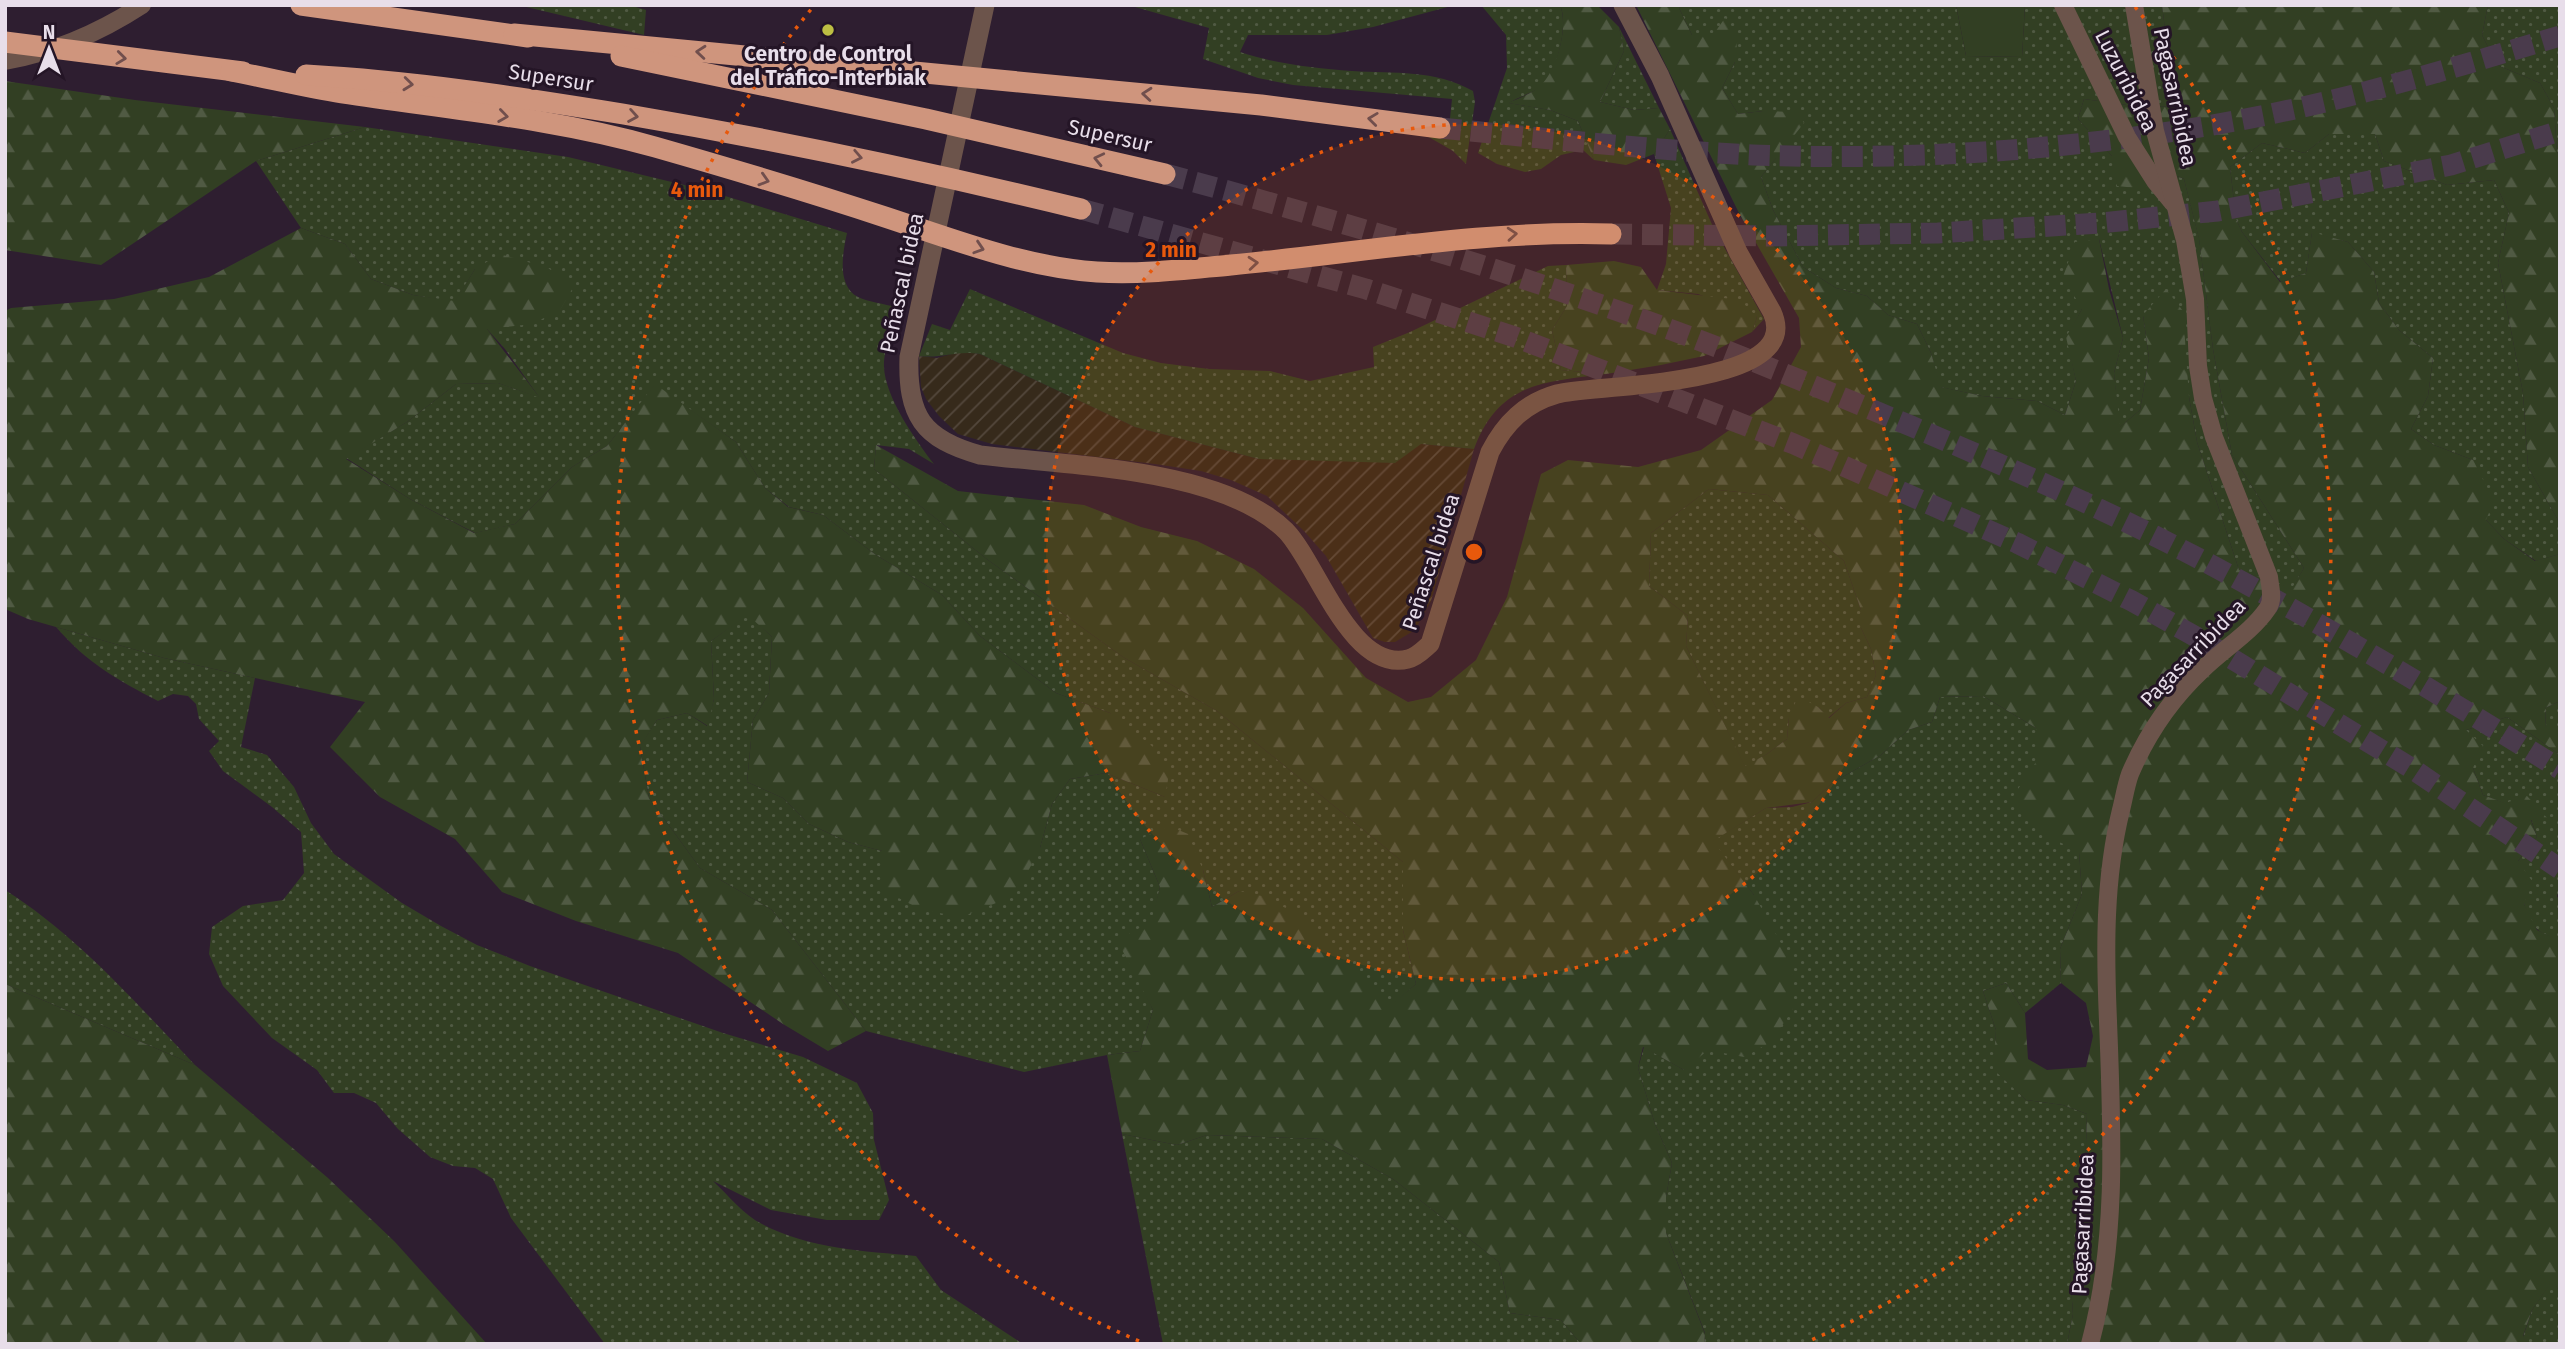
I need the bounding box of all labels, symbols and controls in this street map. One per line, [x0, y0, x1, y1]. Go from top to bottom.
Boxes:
north arrow [14, 14, 84, 84]
text: N [43, 21, 55, 44]
marker: Centro de Control del Tráfico-Interbiak [820, 22, 836, 38]
street label: Pagasarribidea [2148, 25, 2202, 169]
street label: Luzuribidea [2089, 26, 2163, 136]
place label: Centro de Control del Tráfico-Interbiak [730, 41, 926, 91]
one-way arrow [695, 45, 706, 60]
one-way arrow [116, 50, 127, 65]
street label: Supersur [507, 58, 595, 98]
one-way arrow [403, 76, 414, 91]
one-way arrow [1141, 87, 1152, 102]
one-way arrow [497, 108, 509, 123]
one-way arrow [627, 108, 639, 123]
one-way arrow [1367, 111, 1379, 126]
street label: Supersur [1065, 114, 1155, 158]
one-way arrow [851, 149, 863, 164]
one-way arrow [1093, 152, 1105, 167]
one-way arrow [757, 171, 769, 186]
text: 4 min [671, 177, 723, 203]
street label: Peñascal bidea [874, 210, 930, 356]
one-way arrow [1507, 227, 1518, 242]
text: 2 min [1145, 237, 1197, 263]
one-way arrow [972, 240, 985, 254]
one-way arrow [1247, 256, 1258, 271]
street label: Peñascal bidea [1397, 490, 1465, 634]
centre of rings [1462, 540, 1486, 564]
street label: Pagasarribidea [2135, 593, 2251, 713]
street label: Pagasarribidea [2066, 1153, 2100, 1295]

